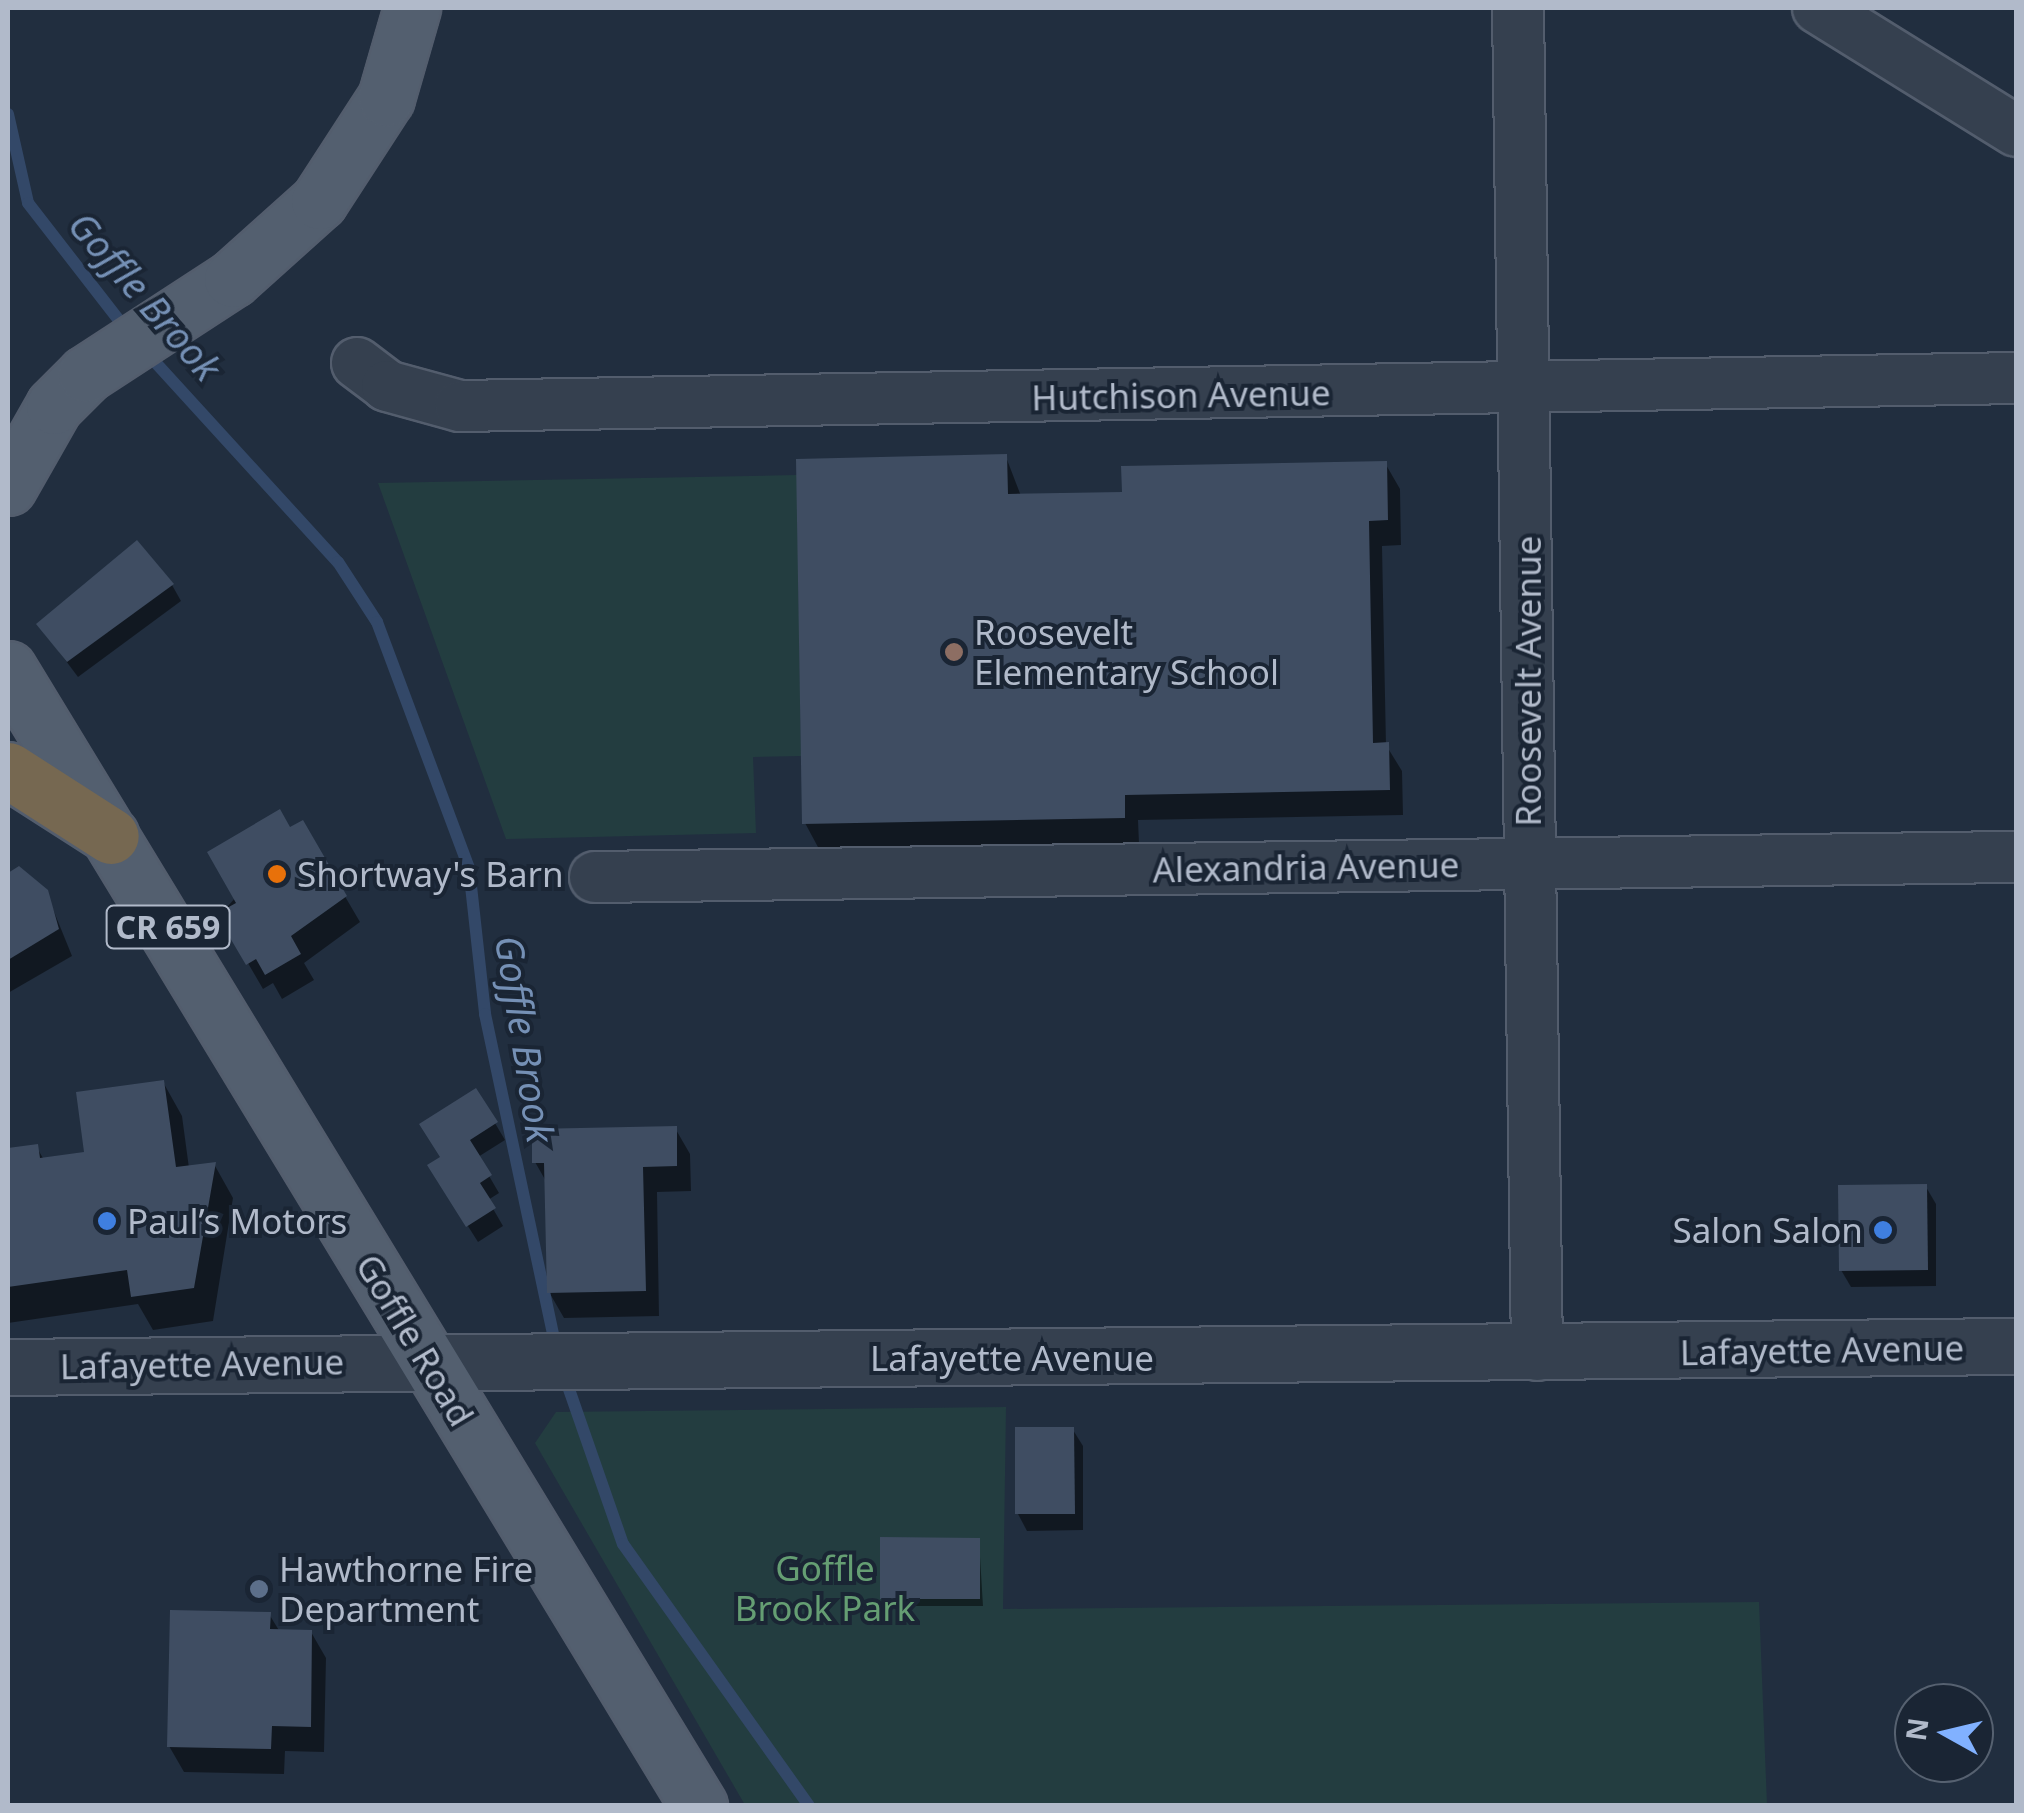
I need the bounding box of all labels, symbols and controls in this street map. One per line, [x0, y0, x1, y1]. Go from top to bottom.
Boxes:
water label: Goffle Brook [59, 202, 231, 390]
street label: Hutchison Avenue [1031, 371, 1331, 419]
street label: Roosevelt Avenue [1507, 535, 1549, 827]
place label: Roosevelt Elementary School [974, 611, 1279, 693]
marker: Roosevelt Elementary School [943, 641, 965, 663]
street label: Alexandria Avenue [1152, 843, 1460, 891]
place label: Shortway's Barn [297, 853, 564, 895]
marker: Shortway's Barn [266, 863, 288, 885]
road number: CR 659 [106, 900, 230, 954]
water label: Goffle Brook [486, 932, 564, 1146]
place label: Paul’s Motors [127, 1200, 347, 1242]
place label: Salon Salon [1673, 1209, 1863, 1251]
marker: Paul’s Motors [96, 1210, 118, 1232]
marker: Salon Salon [1872, 1219, 1894, 1241]
street label: Goffle Road [347, 1247, 483, 1433]
street label: Lafayette Avenue [1680, 1327, 1964, 1373]
street label: Lafayette Avenue [870, 1337, 1154, 1379]
street label: Lafayette Avenue [60, 1341, 344, 1387]
park label: Goffle Brook Park [735, 1547, 915, 1629]
place label: Hawthorne Fire Department [279, 1548, 533, 1630]
marker: Hawthorne Fire Department [248, 1578, 270, 1600]
north arrow [1894, 1683, 1994, 1783]
text: N [1896, 1715, 1937, 1743]

